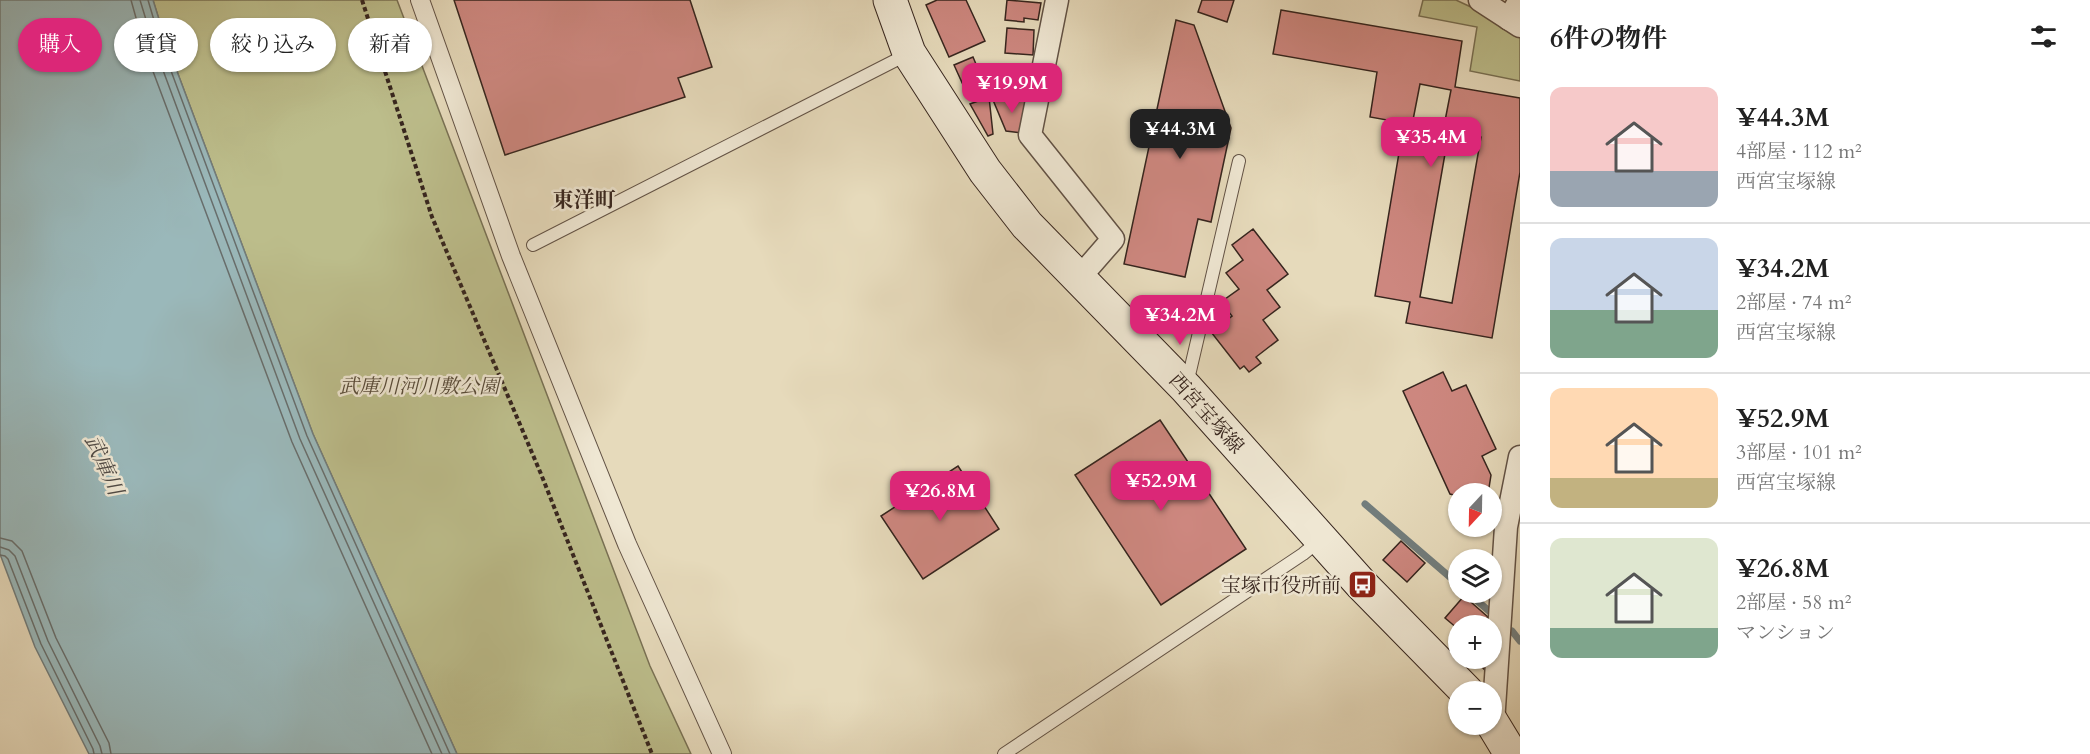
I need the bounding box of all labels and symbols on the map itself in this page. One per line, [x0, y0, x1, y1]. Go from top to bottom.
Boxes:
pin: ¥19.9M [963, 63, 1061, 114]
pin: ¥44.3M [1131, 109, 1229, 160]
pin: ¥35.4M [1382, 117, 1480, 168]
district label: 東洋町 [553, 186, 616, 215]
pin: ¥34.2M [1131, 295, 1229, 346]
street label: 西宮宝塚線 [1163, 367, 1250, 460]
park label: 武庫川河川敷公園 [339, 373, 502, 400]
water label: 武庫川 [77, 431, 130, 502]
pin: ¥52.9M [1112, 461, 1210, 512]
pin: ¥26.8M [891, 471, 989, 522]
north arrow [1448, 483, 1502, 537]
bus stop icon: 宝塚市役所前 [1346, 569, 1378, 601]
place label: 宝塚市役所前 [1221, 572, 1341, 599]

